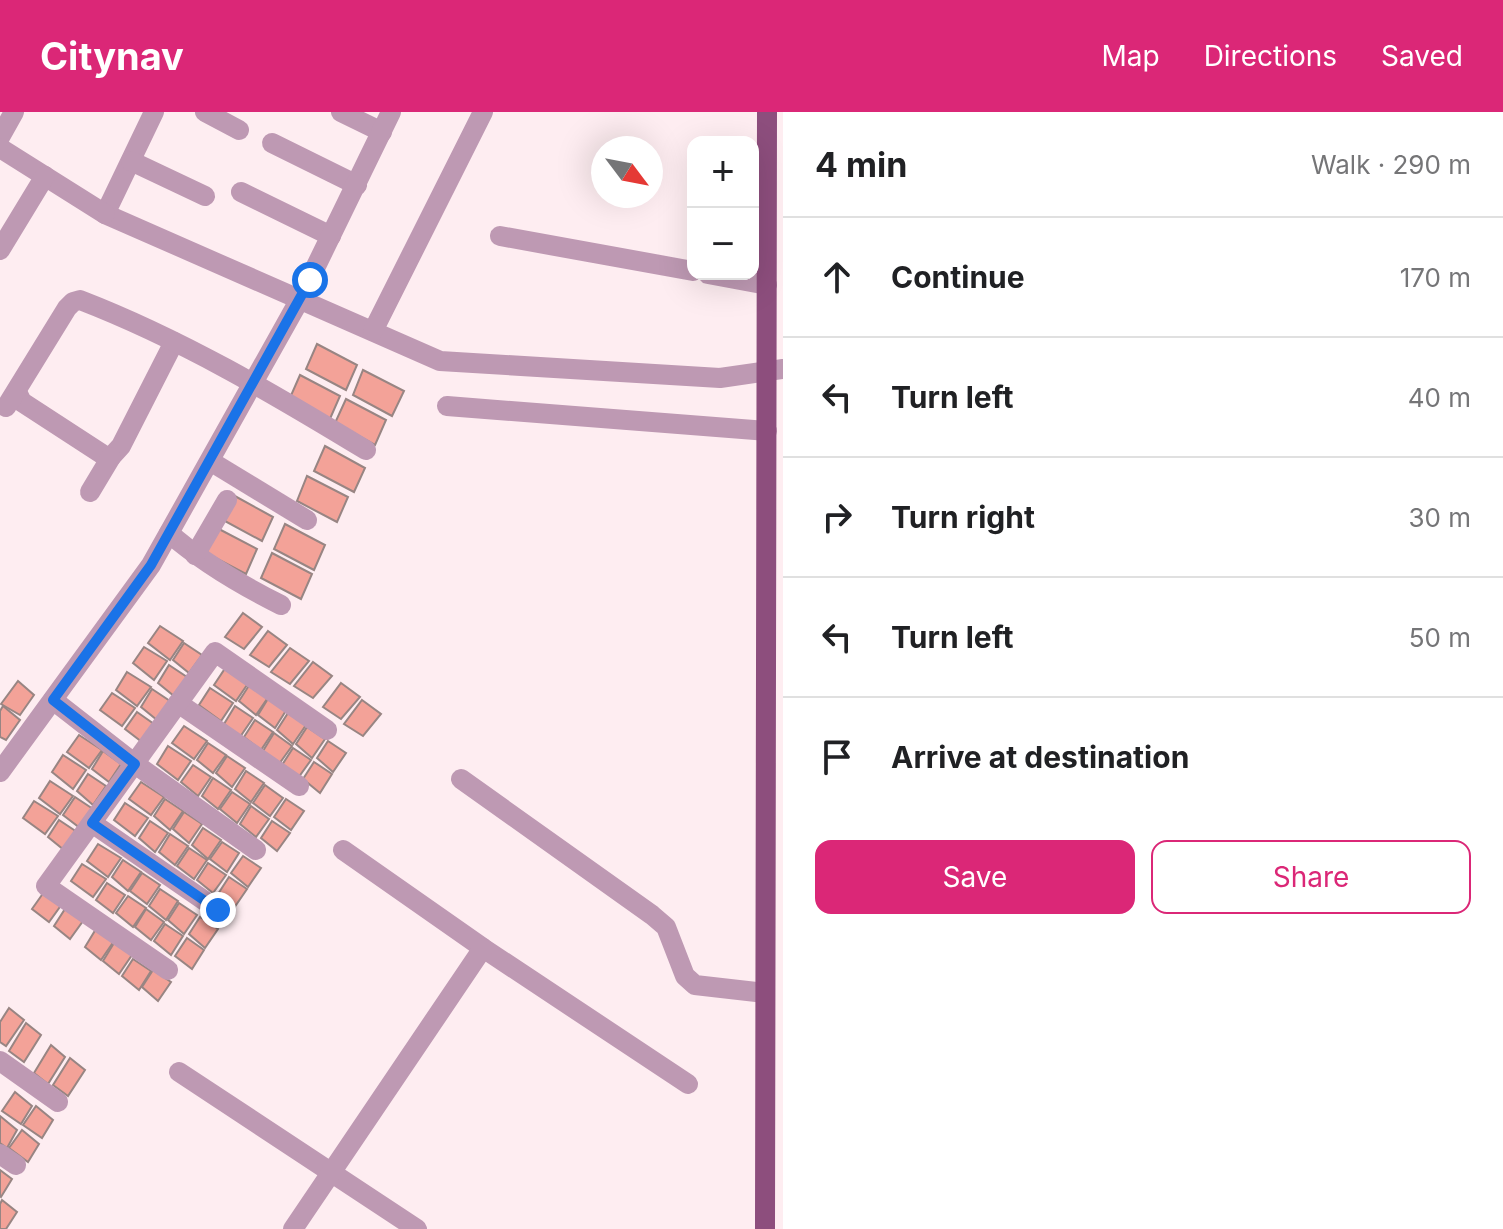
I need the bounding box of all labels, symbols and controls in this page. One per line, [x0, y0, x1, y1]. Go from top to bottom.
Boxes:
text: Citynav [40, 33, 184, 79]
text: Map [1101, 39, 1160, 73]
text: Directions [1204, 39, 1337, 73]
text: Saved [1381, 39, 1463, 73]
north arrow [591, 136, 663, 208]
map controls [687, 136, 759, 280]
button: + [687, 136, 759, 208]
text: 4 min [815, 144, 907, 185]
text: Walk · 290 m [1311, 149, 1471, 180]
button: − [687, 208, 759, 280]
icon: ahead [815, 255, 859, 299]
text: Continue [891, 259, 1025, 295]
route start [292, 262, 328, 298]
text: 170 m [1400, 262, 1471, 293]
icon: left [815, 375, 859, 419]
text: Turn left [891, 379, 1013, 415]
text: 40 m [1408, 382, 1471, 413]
icon: right [815, 495, 859, 539]
text: Turn right [891, 499, 1035, 535]
text: 30 m [1408, 502, 1471, 533]
icon: left [815, 615, 859, 659]
text: Turn left [891, 619, 1013, 655]
text: 50 m [1409, 622, 1471, 653]
icon: arrive [815, 735, 859, 779]
text: Arrive at destination [891, 739, 1189, 775]
button: Save [815, 840, 1135, 914]
button: Share [1151, 840, 1471, 914]
route end [200, 892, 236, 928]

